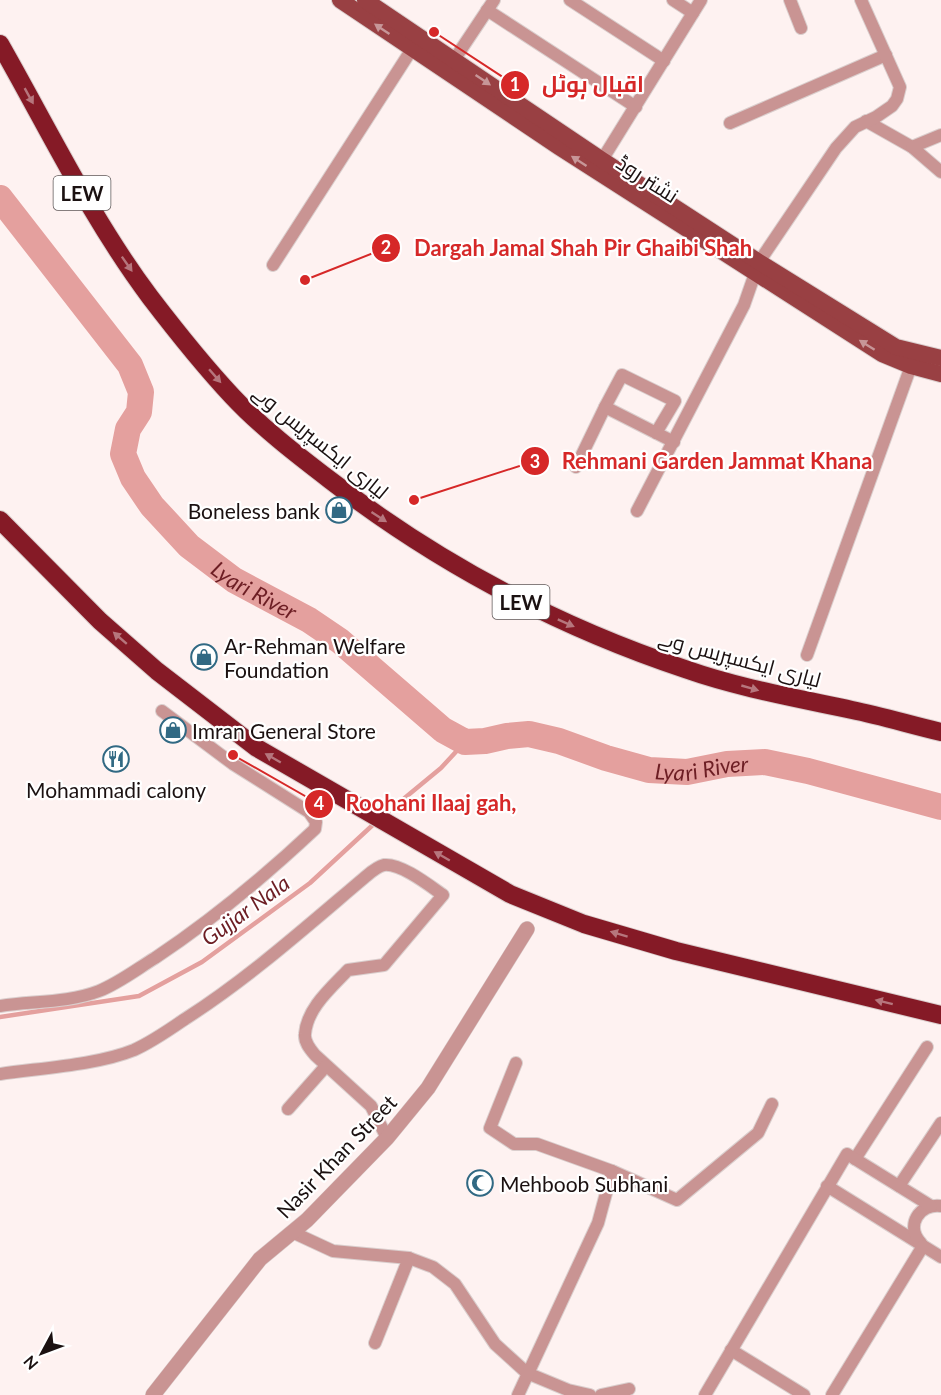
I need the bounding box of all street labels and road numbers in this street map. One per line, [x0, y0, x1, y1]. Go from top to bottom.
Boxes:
street label: نشتر روڈ [612, 149, 684, 208]
road number: LEW [54, 176, 110, 210]
street label: لیاری ایکسپریس وے [246, 379, 394, 506]
road number: LEW [492, 585, 550, 619]
street label: لیاری ایکسپریس وے [655, 624, 824, 695]
street label: Nasir Khan Street [271, 1089, 401, 1223]

